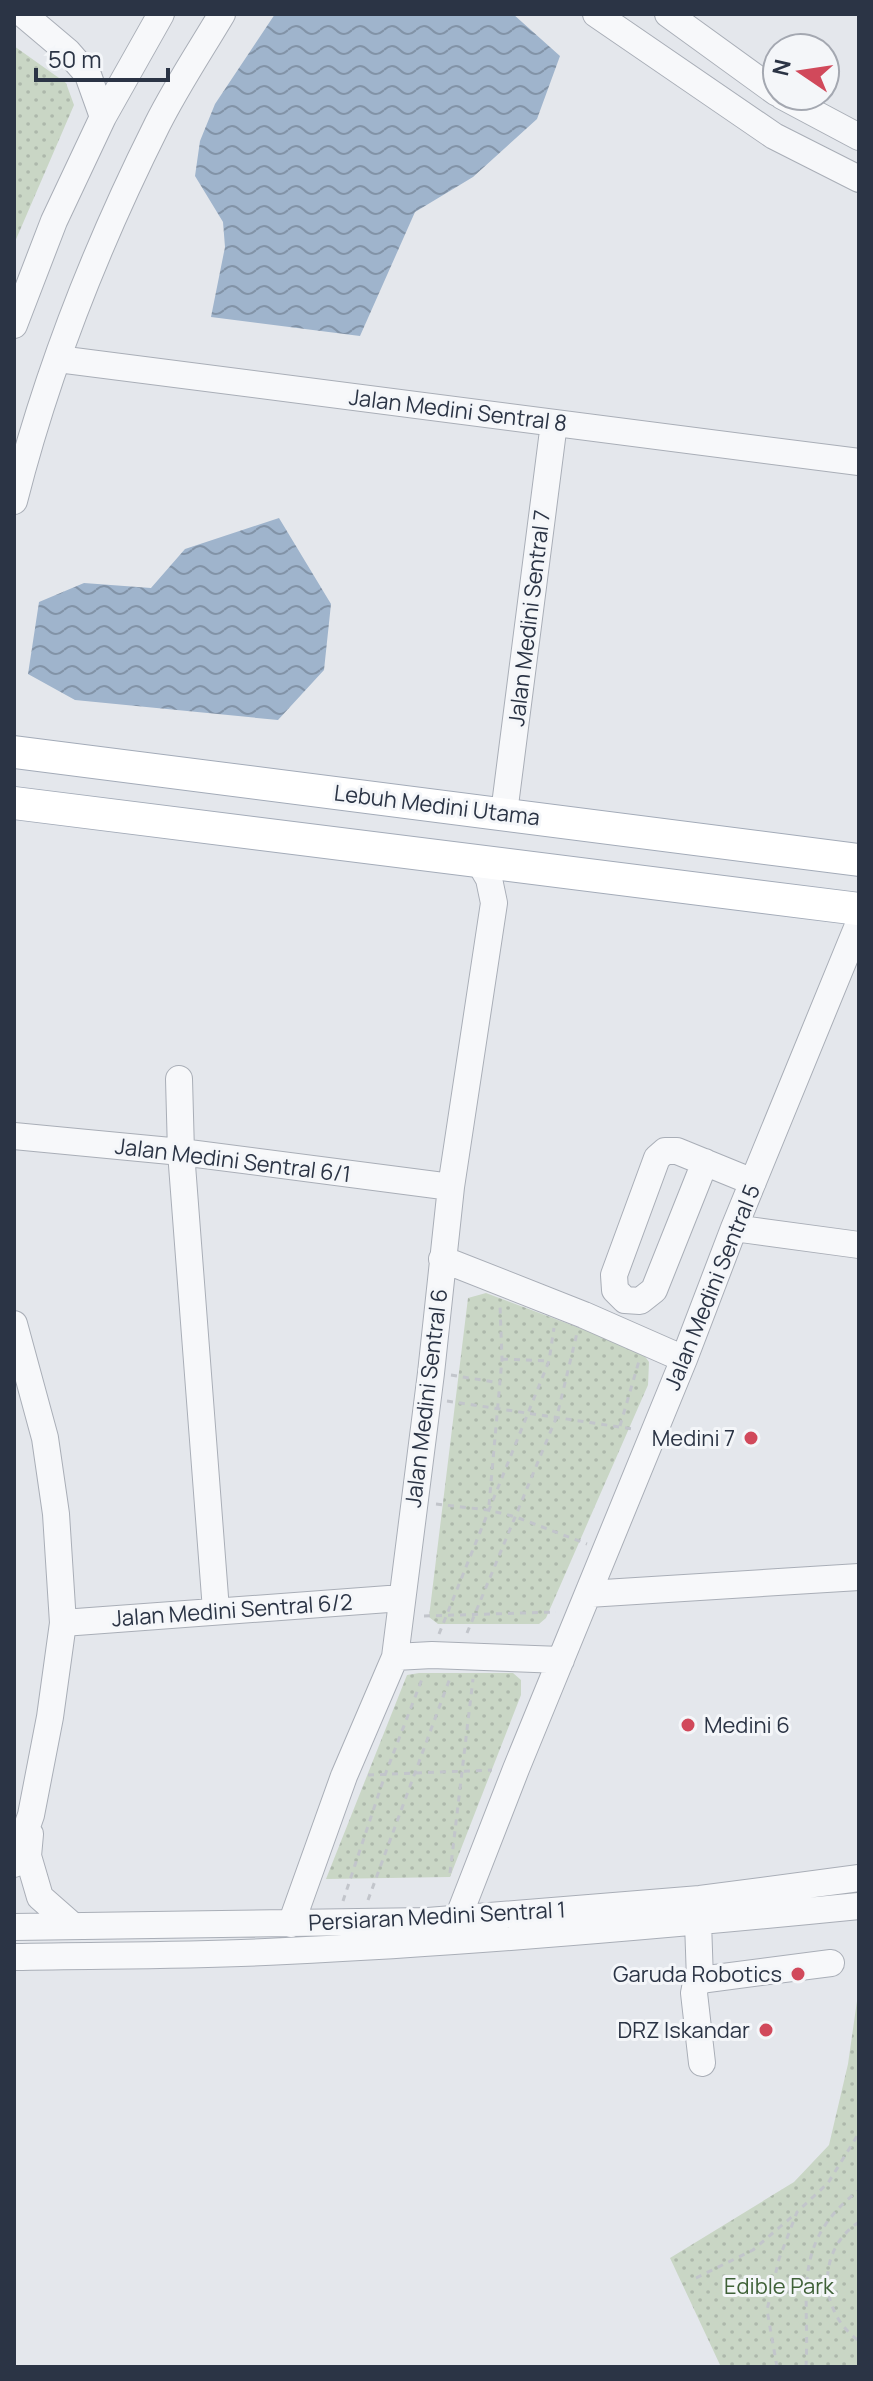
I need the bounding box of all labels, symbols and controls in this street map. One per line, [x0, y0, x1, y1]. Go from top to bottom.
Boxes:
scale bar [36, 32, 168, 82]
north arrow [761, 32, 841, 112]
text: 50 m [48, 42, 102, 75]
text: N [765, 56, 798, 79]
street label: Jalan Medini Sentral 8 [347, 382, 569, 438]
street label: Jalan Medini Sentral 7 [501, 508, 557, 728]
street label: Lebuh Medini Utama [332, 777, 542, 833]
street label: Jalan Medini Sentral 6/1 [113, 1131, 353, 1189]
street label: Jalan Medini Sentral 5 [657, 1180, 767, 1394]
street label: Jalan Medini Sentral 6 [398, 1287, 454, 1509]
place label: Medini 7 [652, 1423, 735, 1453]
marker: Medini 7 [742, 1429, 760, 1447]
street label: Jalan Medini Sentral 6/2 [111, 1587, 353, 1633]
place label: Medini 6 [704, 1710, 790, 1740]
marker: Medini 6 [679, 1716, 697, 1734]
street label: Persiaran Medini Sentral 1 [308, 1894, 566, 1938]
place label: Garuda Robotics [613, 1959, 782, 1989]
marker: Garuda Robotics [789, 1965, 807, 1983]
place label: DRZ Iskandar [617, 2015, 750, 2045]
marker: DRZ Iskandar [757, 2021, 775, 2039]
park label: Edible Park [724, 2271, 835, 2301]

